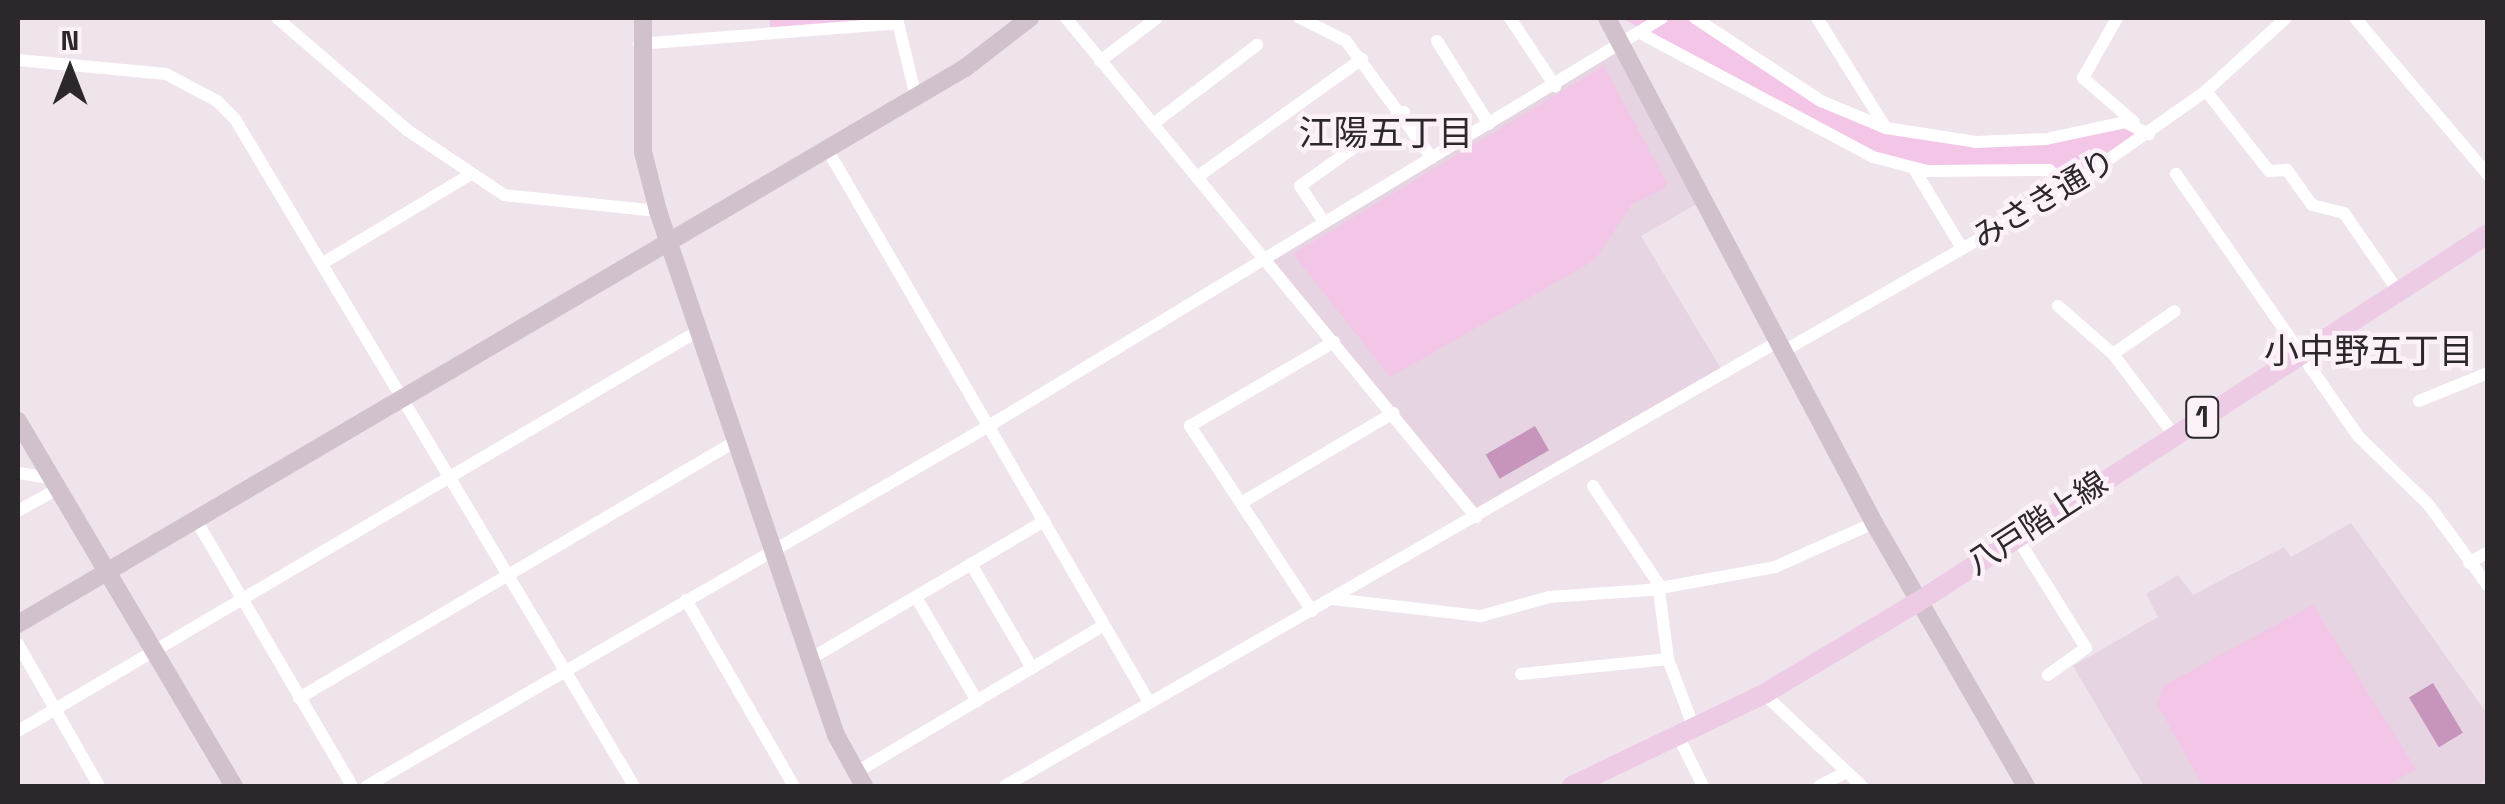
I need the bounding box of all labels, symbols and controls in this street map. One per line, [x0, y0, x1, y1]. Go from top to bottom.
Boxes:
north arrow [20, 20, 120, 120]
text: N [61, 22, 79, 58]
district label: 江陽五丁目 [1299, 112, 1473, 154]
street label: みさき通り [1966, 141, 2122, 257]
district label: 小中野五丁目 [2264, 330, 2474, 372]
road number: 1 [2184, 392, 2220, 442]
street label: 八戸階上線 [1959, 463, 2115, 583]

